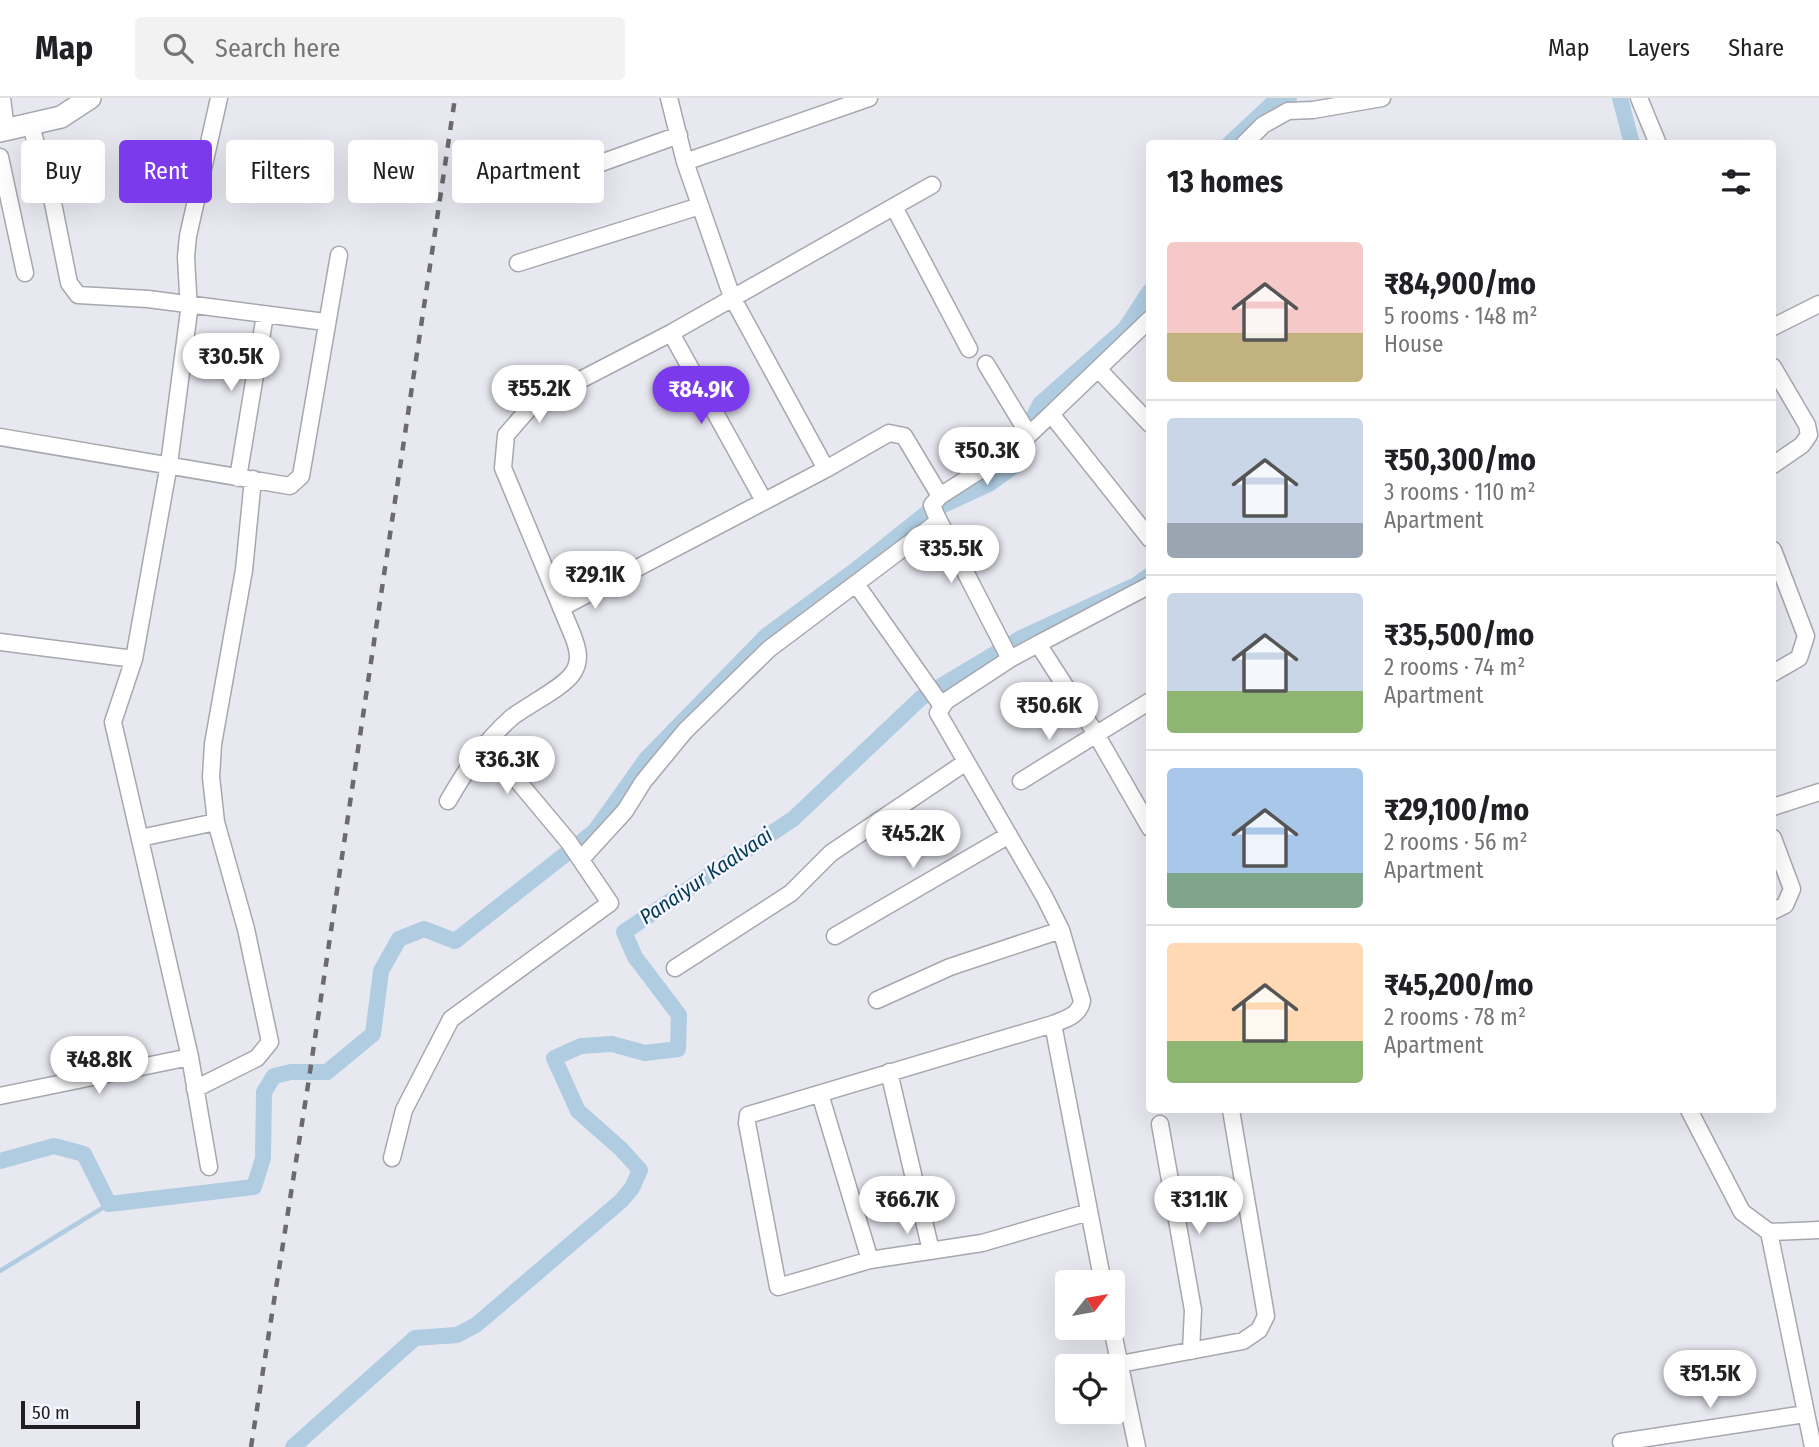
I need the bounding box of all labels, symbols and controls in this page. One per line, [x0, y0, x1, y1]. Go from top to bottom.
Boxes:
search box [135, 17, 625, 80]
text: Map [35, 28, 93, 68]
icon: search [159, 29, 197, 67]
text: Search here [215, 33, 340, 64]
text: Map [1548, 34, 1590, 62]
text: Layers [1628, 34, 1690, 62]
text: Share [1728, 34, 1784, 62]
chip: Buy [21, 140, 105, 203]
chip: Rent [119, 140, 212, 203]
chip: Filters [226, 140, 334, 203]
chip: New [348, 140, 438, 203]
chip: Apartment [452, 140, 604, 203]
icon: filters [1717, 163, 1755, 201]
text: 13 homes [1167, 164, 1283, 200]
text: ₹84,900/mo [1384, 266, 1536, 302]
icon: home [1223, 270, 1307, 354]
text: 5 rooms · 148 m² [1384, 302, 1538, 330]
text: House [1384, 330, 1443, 358]
pin: ₹30.5K [174, 334, 288, 393]
text: ₹30.5K [199, 342, 263, 370]
pin: ₹55.2K [482, 366, 596, 425]
pin: ₹84.9K [644, 366, 758, 426]
text: ₹55.2K [508, 374, 571, 402]
text: ₹84.9K [669, 375, 734, 403]
pin: ₹50.3K [930, 428, 1044, 487]
text: ₹50.3K [955, 436, 1019, 464]
text: ₹50,300/mo [1384, 442, 1536, 478]
icon: home [1223, 446, 1307, 530]
text: 3 rooms · 110 m² [1384, 478, 1535, 506]
text: Apartment [1384, 506, 1484, 534]
pin: ₹35.5K [894, 526, 1008, 585]
text: ₹35.5K [919, 534, 983, 562]
pin: ₹29.1K [538, 552, 652, 611]
text: ₹29.1K [565, 560, 625, 588]
text: ₹35,500/mo [1384, 617, 1534, 653]
icon: home [1223, 621, 1307, 705]
text: 2 rooms · 74 m² [1384, 653, 1525, 681]
text: Apartment [1384, 681, 1484, 709]
pin: ₹50.6K [992, 682, 1106, 742]
text: ₹50.6K [1016, 691, 1082, 719]
pin: ₹36.3K [450, 736, 564, 796]
text: ₹36.3K [475, 745, 539, 773]
text: ₹29,100/mo [1384, 792, 1529, 828]
icon: home [1223, 796, 1307, 880]
pin: ₹45.2K [856, 810, 970, 870]
text: ₹45.2K [882, 819, 944, 847]
water label: Panaiyur Kaalvaai [635, 822, 778, 930]
text: 2 rooms · 56 m² [1384, 828, 1528, 856]
text: Apartment [1384, 856, 1484, 884]
text: ₹45,200/mo [1384, 967, 1533, 1003]
icon: home [1223, 971, 1307, 1055]
text: 2 rooms · 78 m² [1384, 1003, 1526, 1031]
text: Apartment [1384, 1031, 1484, 1059]
pin: ₹48.8K [42, 1037, 156, 1096]
text: ₹48.8K [66, 1045, 132, 1073]
pin: ₹66.7K [850, 1176, 964, 1236]
pin: ₹31.1K [1142, 1176, 1256, 1236]
text: ₹66.7K [875, 1185, 939, 1213]
text: ₹31.1K [1170, 1185, 1228, 1213]
north arrow [1055, 1270, 1125, 1340]
map controls [1055, 1270, 1125, 1424]
pin: ₹51.5K [1653, 1350, 1767, 1410]
button: locate [1055, 1354, 1125, 1424]
text: ₹51.5K [1679, 1359, 1741, 1387]
scale bar [21, 1398, 140, 1430]
text: 50 m [32, 1401, 70, 1424]

